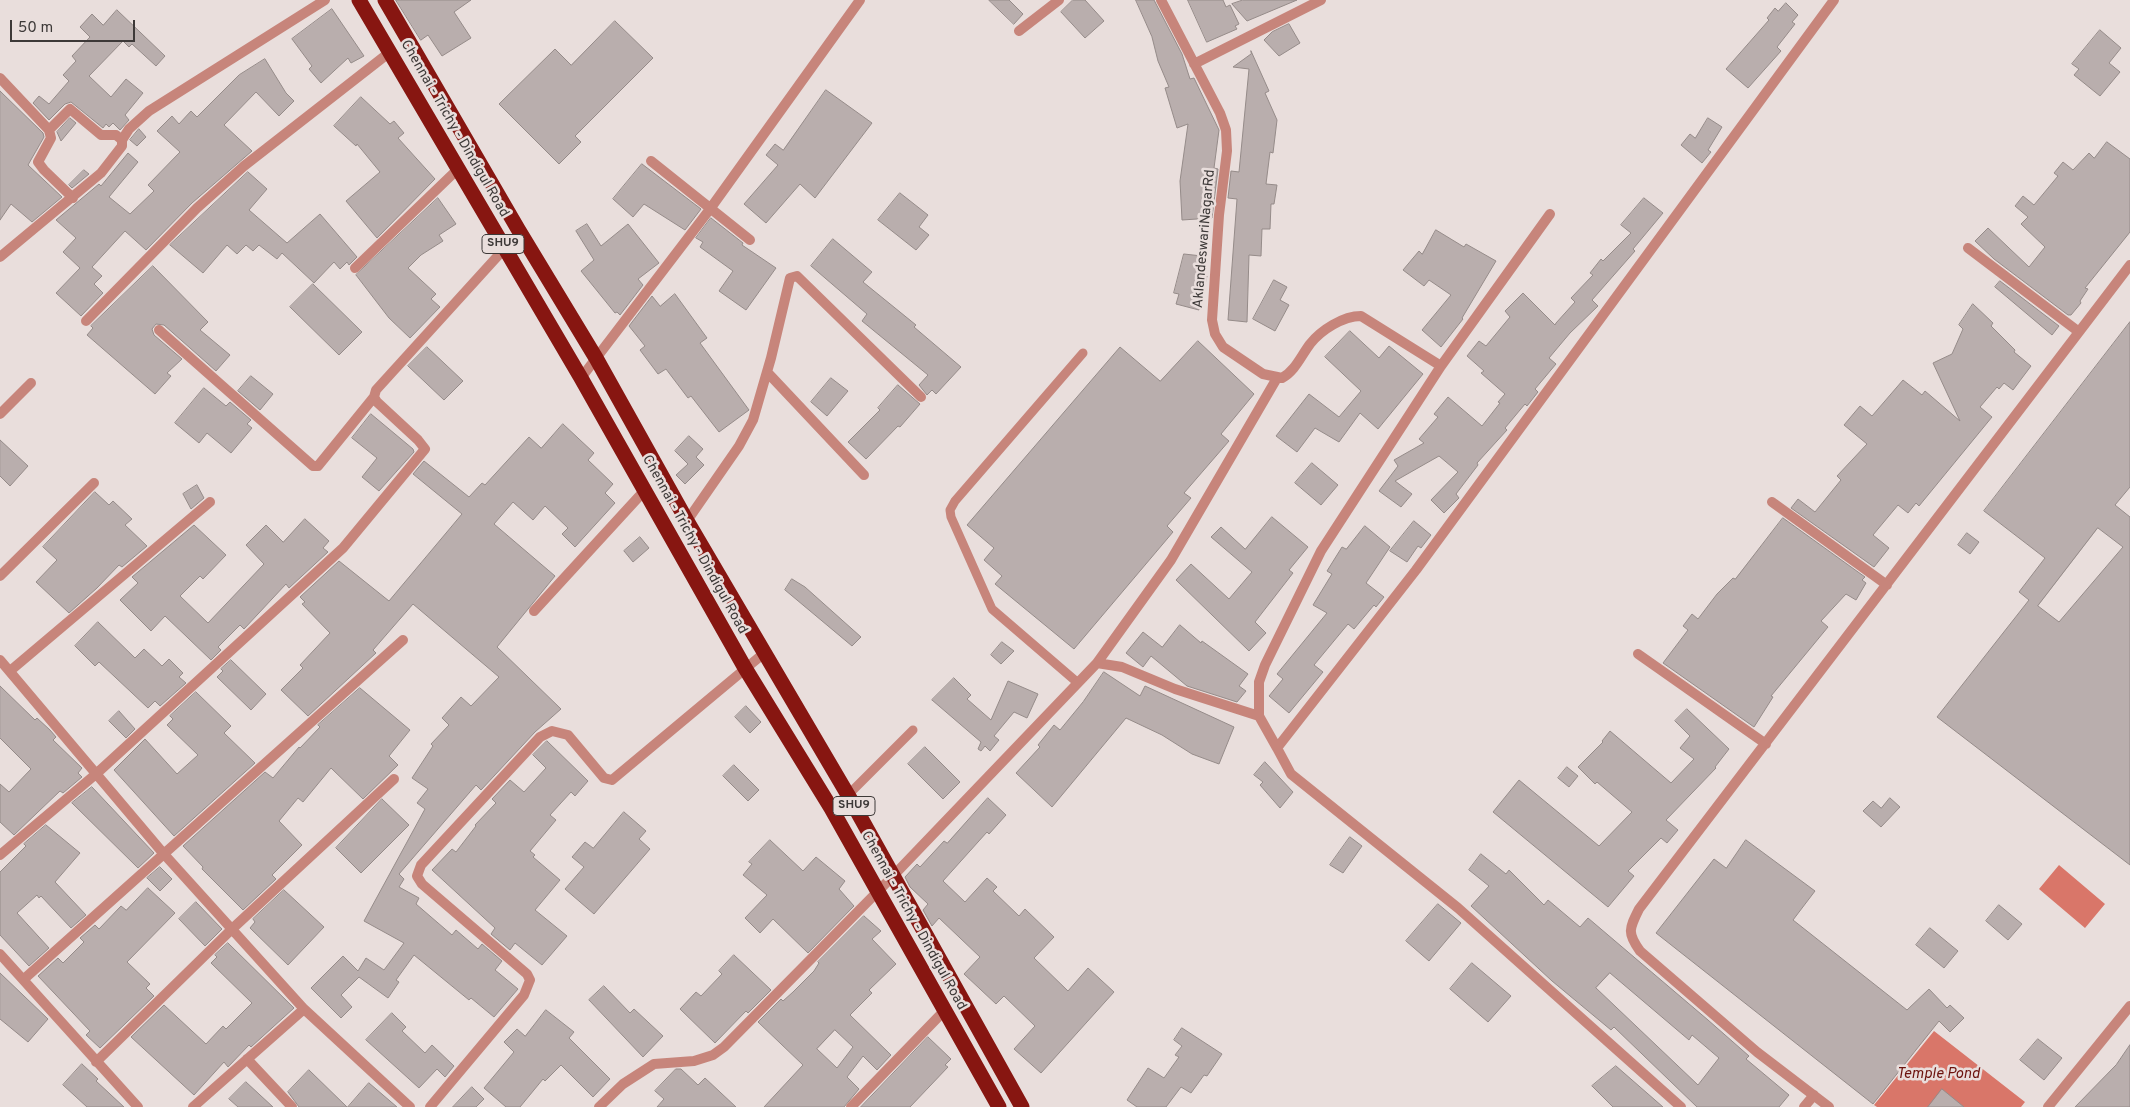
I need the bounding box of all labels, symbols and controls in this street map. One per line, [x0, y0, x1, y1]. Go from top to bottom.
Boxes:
scale bar [12, 10, 138, 42]
text: 50 m [18, 19, 53, 38]
street label: Chennai - Trichy - Dindigul Road [396, 37, 512, 221]
street label: AklandeswariNagarRd [1191, 169, 1219, 309]
road number: SHU9 [482, 234, 524, 253]
street label: Chennai - Trichy - Dindigul Road [638, 453, 750, 637]
road number: SHU9 [833, 796, 875, 816]
street label: Chennai - Trichy - Dindigul Road [857, 829, 969, 1013]
water label: Temple Pond [1896, 1066, 1980, 1084]

